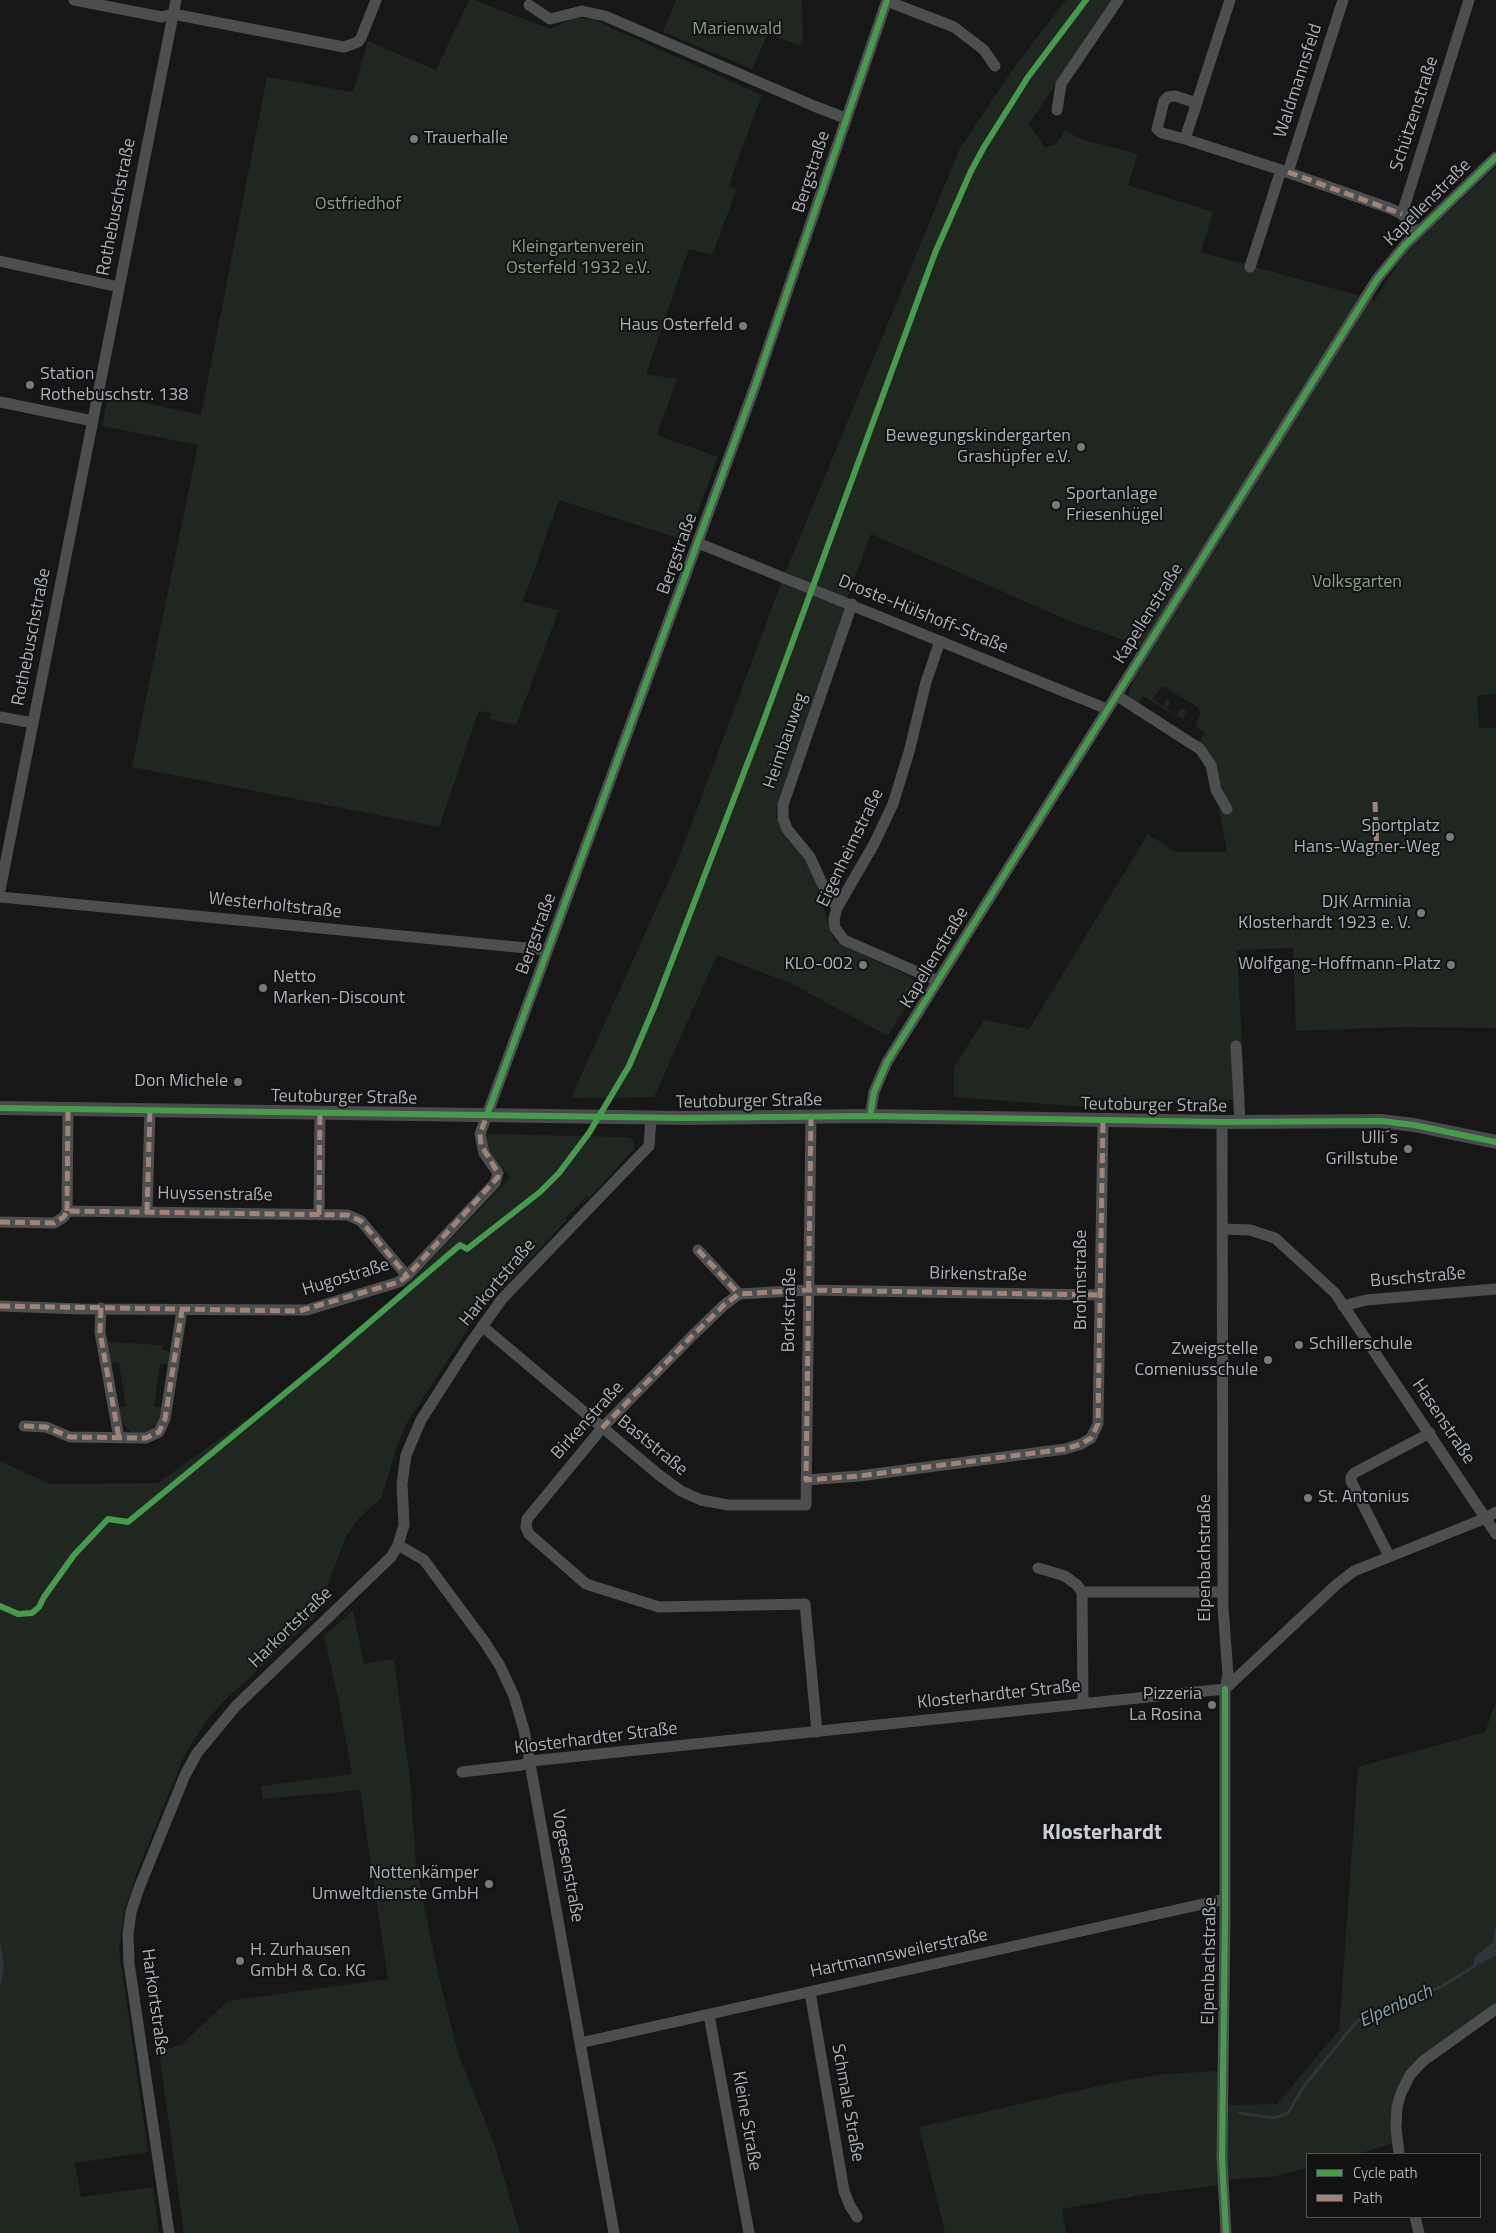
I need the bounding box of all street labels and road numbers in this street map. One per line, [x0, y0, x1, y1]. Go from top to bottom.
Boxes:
street label: Waldmannsfeld [1270, 21, 1328, 141]
street label: Schützenstraße [1386, 54, 1444, 174]
street label: Bergstraße [789, 128, 835, 216]
street label: Rothebuschstraße [93, 136, 141, 278]
street label: Kapellenstraße [1380, 155, 1476, 251]
street label: Bergstraße [653, 510, 703, 598]
street label: Kapellenstraße [1110, 560, 1188, 668]
street label: Rothebuschstraße [8, 566, 56, 708]
street label: Droste-Hülshoff-Straße [835, 571, 1011, 659]
street label: Heimbauweg [759, 690, 813, 792]
street label: Eigenheimstraße [813, 785, 889, 911]
street label: Westerholtstraße [207, 888, 343, 924]
street label: Bergstraße [512, 890, 562, 978]
street label: Kapellenstraße [896, 903, 974, 1013]
street label: Teutoburger Straße [271, 1086, 417, 1110]
street label: Teutoburger Straße [676, 1090, 822, 1114]
street label: Teutoburger Straße [1081, 1094, 1227, 1118]
street label: Huyssenstraße [157, 1183, 273, 1207]
street label: Brohmstraße [1071, 1230, 1093, 1330]
street label: Harkortstraße [455, 1235, 541, 1331]
street label: Hugostraße [300, 1255, 392, 1301]
street label: Birkenstraße [929, 1263, 1027, 1287]
street label: Buschstraße [1369, 1263, 1467, 1293]
street label: Borkstraße [778, 1267, 802, 1353]
street label: Hasenstraße [1407, 1375, 1479, 1469]
street label: Birkenstraße [547, 1377, 629, 1465]
street label: Baststraße [613, 1411, 691, 1481]
street label: Elpenbachstraße [1195, 1494, 1217, 1622]
street label: Harkortstraße [245, 1583, 337, 1673]
street label: Klosterhardter Straße [916, 1676, 1082, 1714]
street label: Klosterhardter Straße [513, 1718, 679, 1760]
street label: Vogesenstraße [546, 1808, 588, 1924]
street label: Elpenbachstraße [1198, 1897, 1222, 2025]
street label: Hartmannsweilerstraße [808, 1925, 990, 1983]
street label: Harkortstraße [136, 1947, 172, 2057]
street label: Schmale Straße [826, 2042, 868, 2164]
street label: Kleine Straße [727, 2070, 765, 2172]

